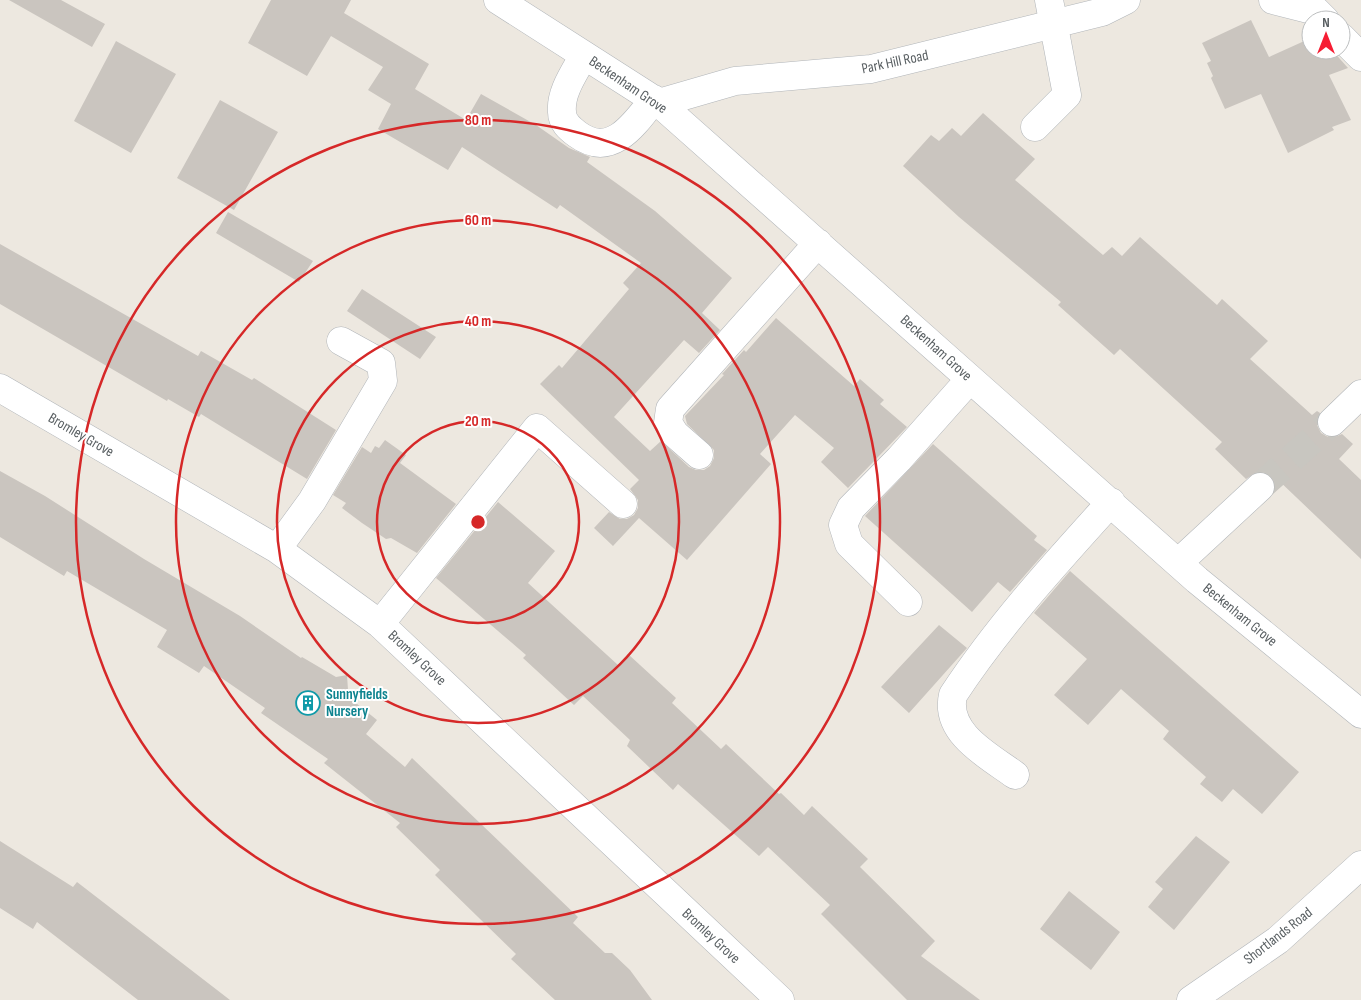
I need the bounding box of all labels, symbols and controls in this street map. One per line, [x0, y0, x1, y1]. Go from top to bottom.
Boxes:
north arrow [1301, 10, 1351, 60]
text: N [1322, 14, 1330, 31]
street label: Park Hill Road [860, 46, 930, 78]
street label: Beckenham Grove [585, 52, 671, 118]
text: 80 m [465, 111, 491, 130]
text: 60 m [465, 211, 491, 230]
street label: Beckenham Grove [896, 311, 976, 385]
text: 40 m [465, 312, 491, 331]
street label: Bromley Grove [45, 409, 117, 461]
text: 20 m [465, 412, 491, 431]
centre of rings [469, 513, 487, 531]
street label: Beckenham Grove [1199, 579, 1281, 651]
street label: Bromley Grove [384, 626, 450, 690]
place label: Sunnyfields Nursery [326, 685, 388, 721]
building icon: Sunnyfields Nursery [295, 690, 321, 716]
street label: Shortlands Road [1240, 903, 1316, 969]
street label: Bromley Grove [678, 904, 744, 968]

